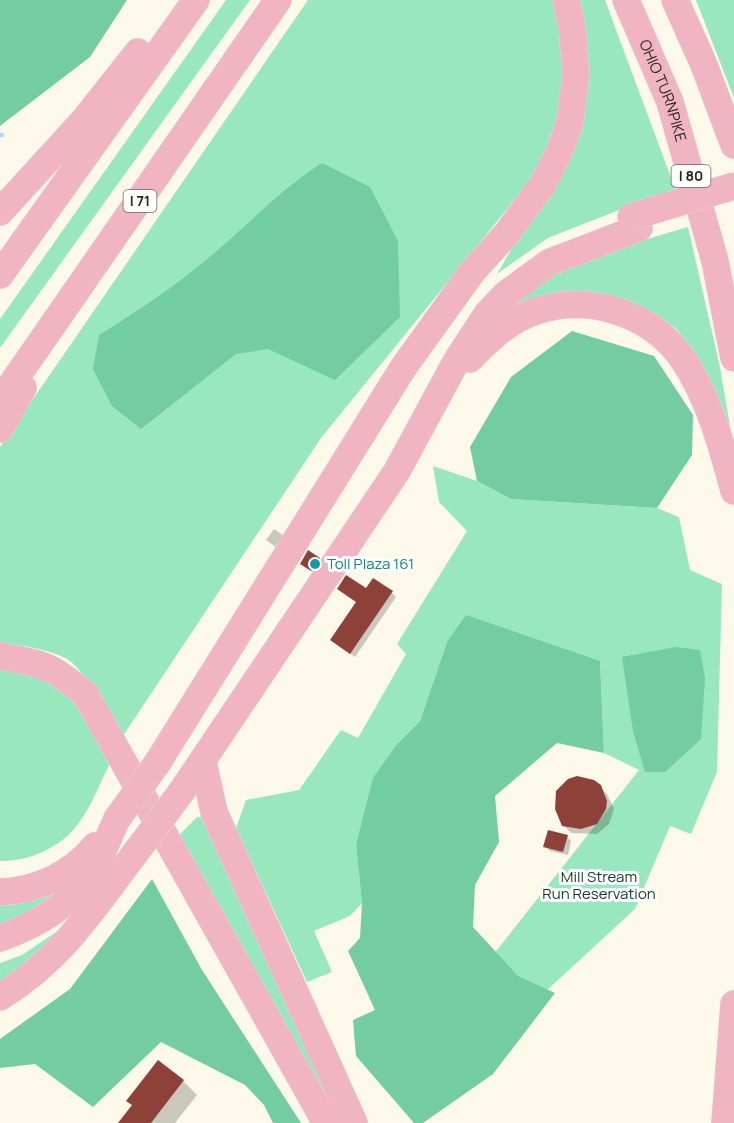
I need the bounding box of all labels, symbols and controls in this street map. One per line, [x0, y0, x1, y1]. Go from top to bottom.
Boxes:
street label: OHIO TURNPIKE [634, 36, 692, 144]
road number: I 80 [672, 165, 710, 187]
road number: I 71 [124, 190, 156, 212]
place label: Toll Plaza 161 [327, 553, 414, 574]
marker: Toll Plaza 161 [308, 557, 322, 571]
park label: Mill Stream Run Reservation [542, 866, 656, 904]

